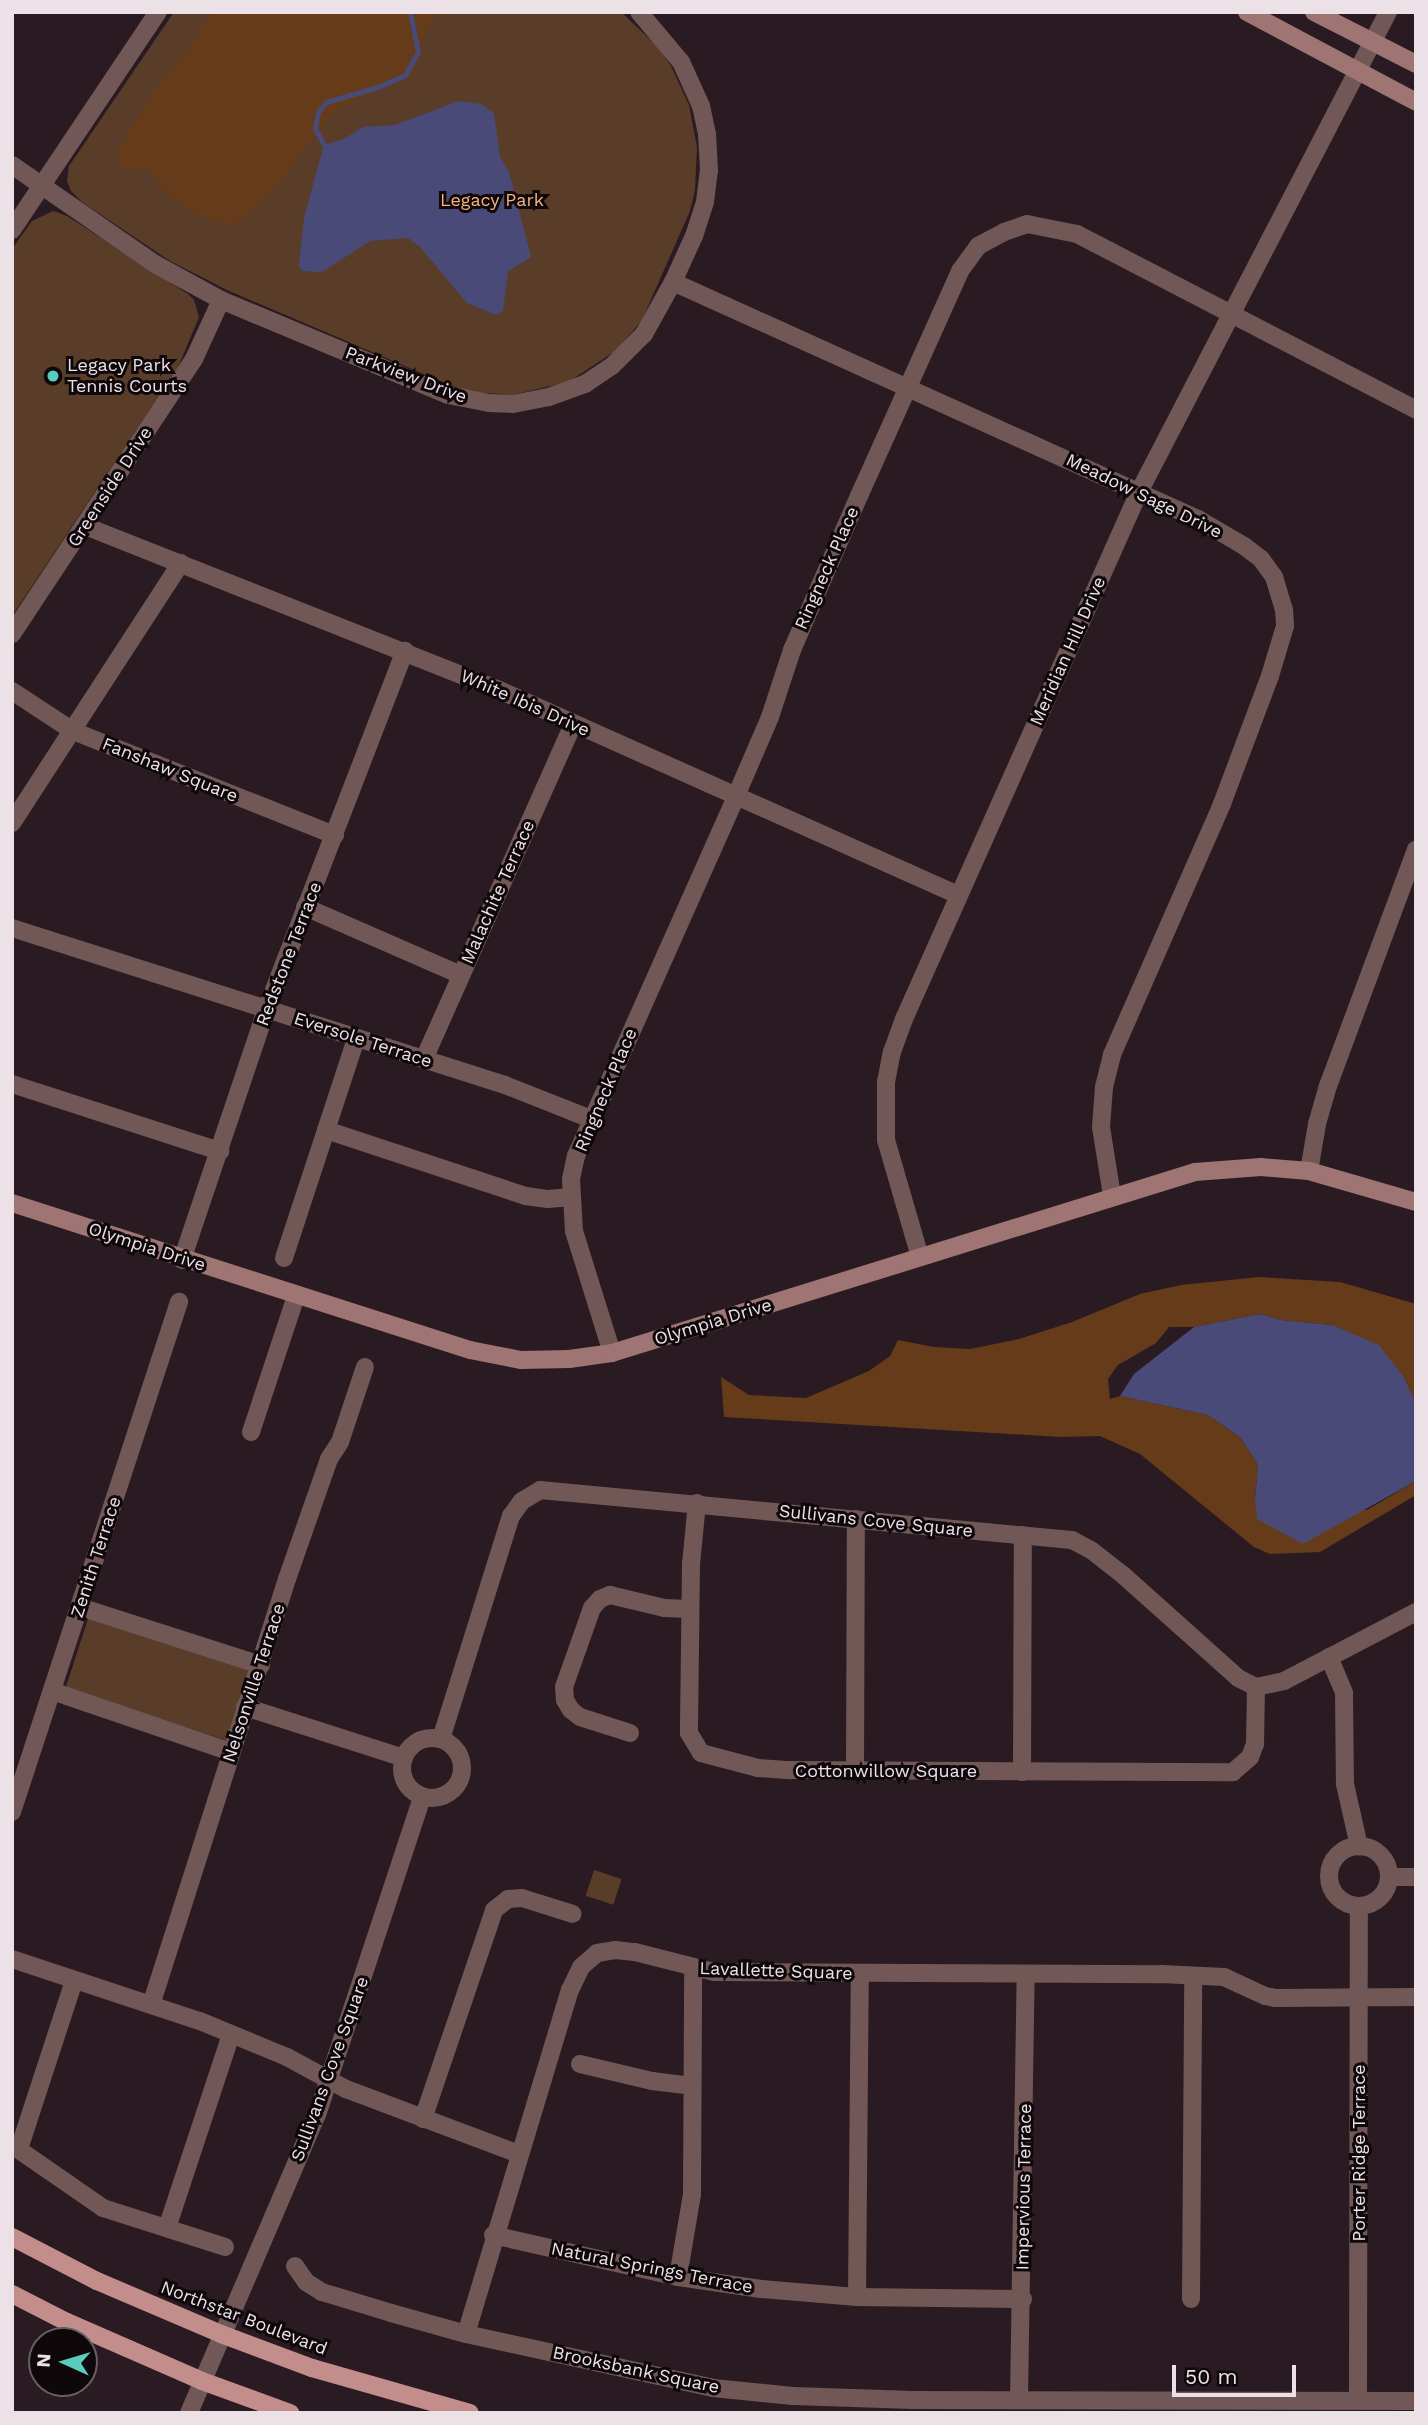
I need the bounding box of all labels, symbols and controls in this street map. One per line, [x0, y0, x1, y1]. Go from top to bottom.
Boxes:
park label: Legacy Park [440, 189, 544, 211]
street label: Parkview Drive [342, 342, 470, 408]
place label: Legacy Park Tennis Courts [67, 355, 187, 398]
marker: Legacy Park Tennis Courts [45, 368, 61, 384]
street label: Greenside Drive [63, 423, 157, 551]
street label: Meadow Sage Drive [1062, 449, 1226, 543]
street label: Ringneck Place [790, 503, 864, 633]
street label: Meridian Hill Drive [1025, 573, 1111, 729]
street label: White Ibis Drive [457, 665, 593, 741]
street label: Fanshaw Square [99, 733, 241, 807]
street label: Malachite Terrace [456, 817, 540, 967]
street label: Redstone Terrace [251, 879, 327, 1029]
street label: Eversole Terrace [291, 1007, 435, 1073]
street label: Ringneck Place [570, 1025, 642, 1155]
street label: Olympia Drive [86, 1218, 208, 1276]
street label: Olympia Drive [651, 1294, 775, 1350]
street label: Zenith Terrace [66, 1494, 126, 1620]
street label: Sullivans Cove Square [778, 1500, 974, 1542]
street label: Nelsonville Terrace [218, 1601, 290, 1765]
street label: Cottonwillow Square [795, 1760, 977, 1782]
street label: Lavallette Square [699, 1958, 853, 1984]
street label: Sullivans Cove Square [286, 1974, 374, 2164]
street label: Porter Ridge Terrace [1348, 2064, 1370, 2242]
street label: Impervious Terrace [1012, 2103, 1036, 2271]
street label: Natural Springs Terrace [549, 2238, 755, 2298]
street label: Northstar Boulevard [158, 2276, 330, 2360]
north arrow [28, 2327, 98, 2397]
street label: Brooksbank Square [550, 2342, 722, 2398]
scale bar [1176, 2352, 1300, 2396]
text: N [32, 2353, 56, 2368]
text: 50 m [1185, 2364, 1237, 2389]

